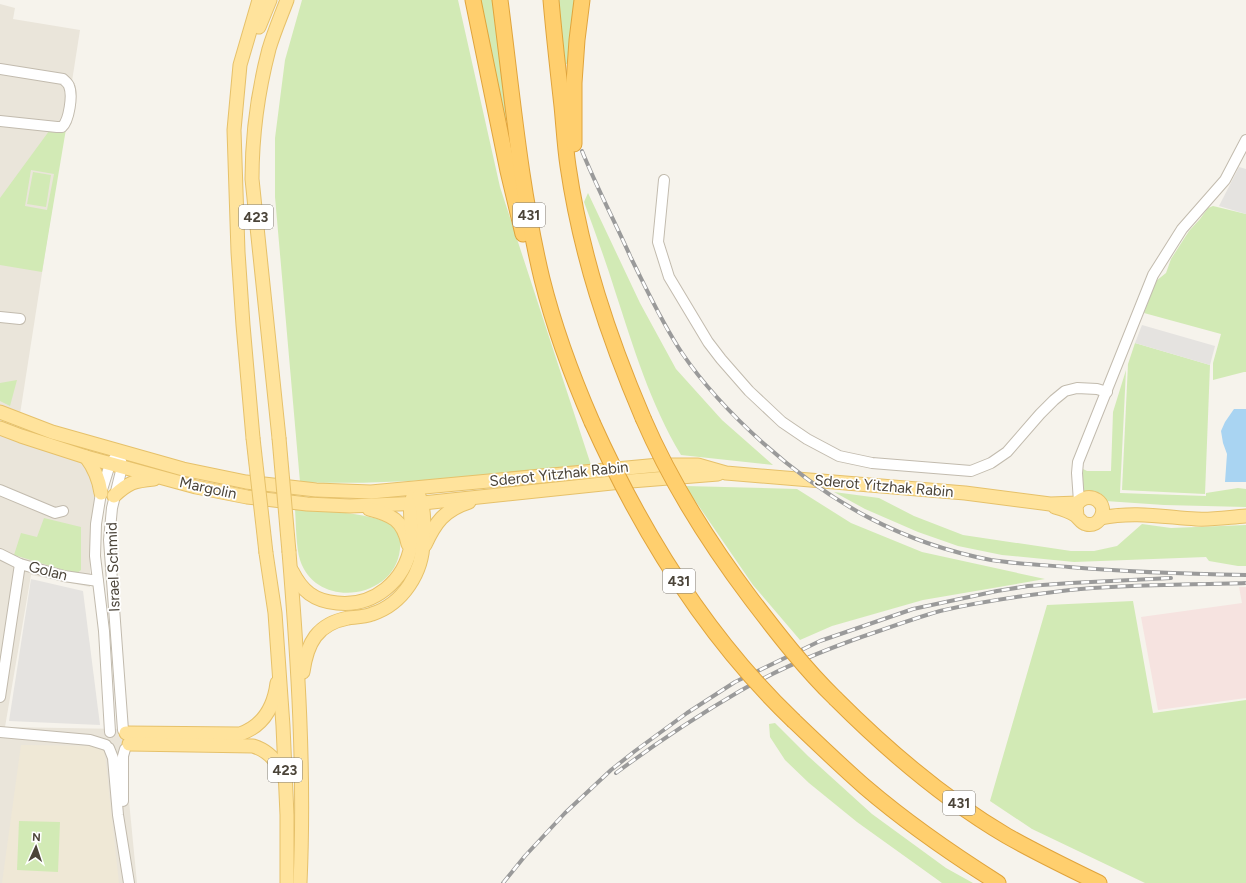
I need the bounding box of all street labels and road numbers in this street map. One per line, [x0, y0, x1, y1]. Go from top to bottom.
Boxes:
road number: 431 [513, 203, 545, 227]
road number: 423 [239, 205, 273, 229]
street label: Sderot Yitzhak Rabin [489, 458, 629, 490]
street label: Sderot Yitzhak Rabin [814, 471, 954, 501]
street label: Margolin [178, 473, 238, 503]
street label: Israel Schmid [102, 522, 124, 612]
street label: Golan [27, 557, 69, 585]
road number: 431 [663, 569, 695, 593]
road number: 423 [268, 758, 302, 782]
road number: 431 [943, 791, 975, 815]

